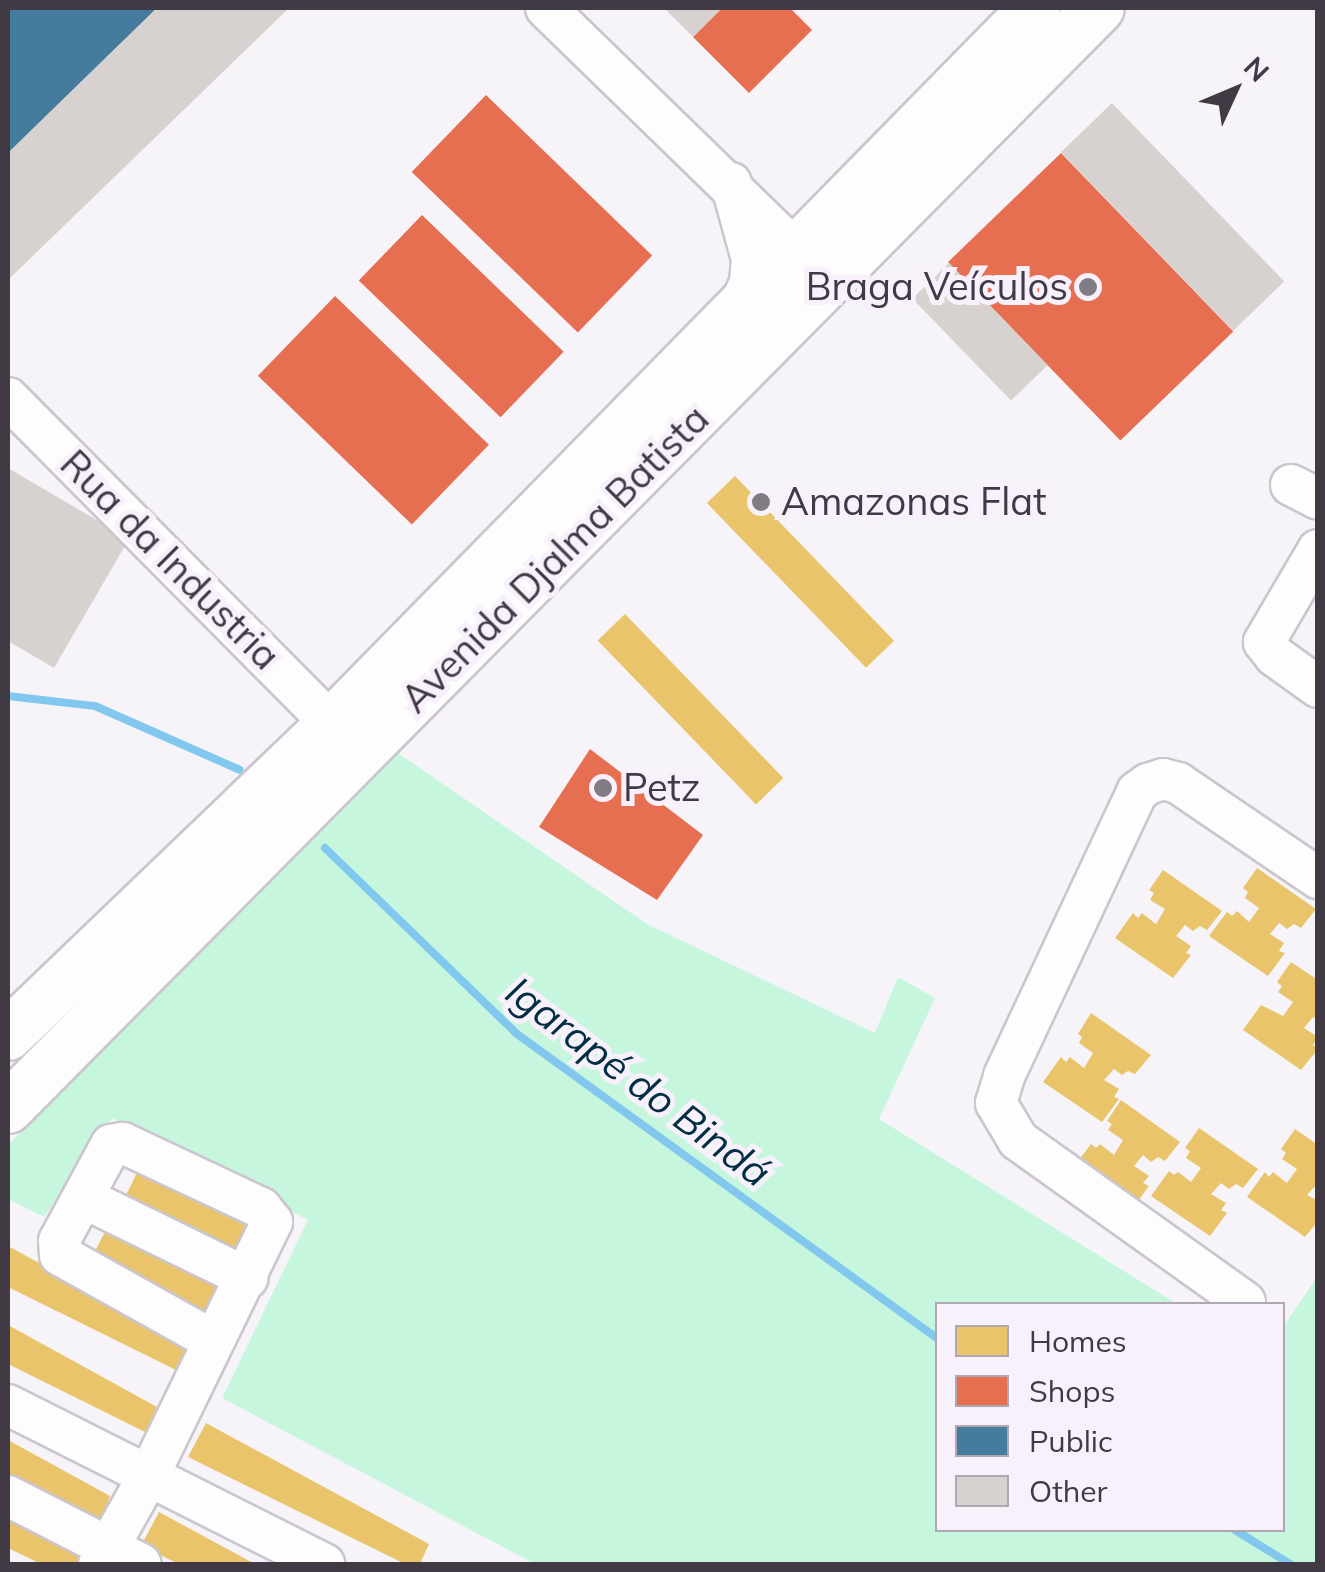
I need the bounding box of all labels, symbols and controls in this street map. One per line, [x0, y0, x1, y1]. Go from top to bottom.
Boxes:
north arrow [1185, 40, 1285, 140]
text: N [1237, 49, 1277, 89]
place label: Braga Veículos [806, 264, 1068, 310]
marker: Braga Veículos [1077, 276, 1099, 298]
street label: Avenida Djalma Batista [392, 396, 718, 722]
street label: Rua da Industria [51, 441, 289, 679]
place label: Amazonas Flat [781, 479, 1046, 525]
marker: Amazonas Flat [750, 491, 772, 513]
place label: Petz [623, 765, 701, 811]
marker: Petz [592, 777, 614, 799]
water label: Igarapé do Bindá [497, 966, 781, 1196]
legend [935, 1302, 1285, 1532]
text: Homes [1029, 1322, 1127, 1360]
text: Shops [1029, 1372, 1115, 1410]
text: Public [1029, 1422, 1113, 1460]
text: Other [1029, 1472, 1107, 1510]

